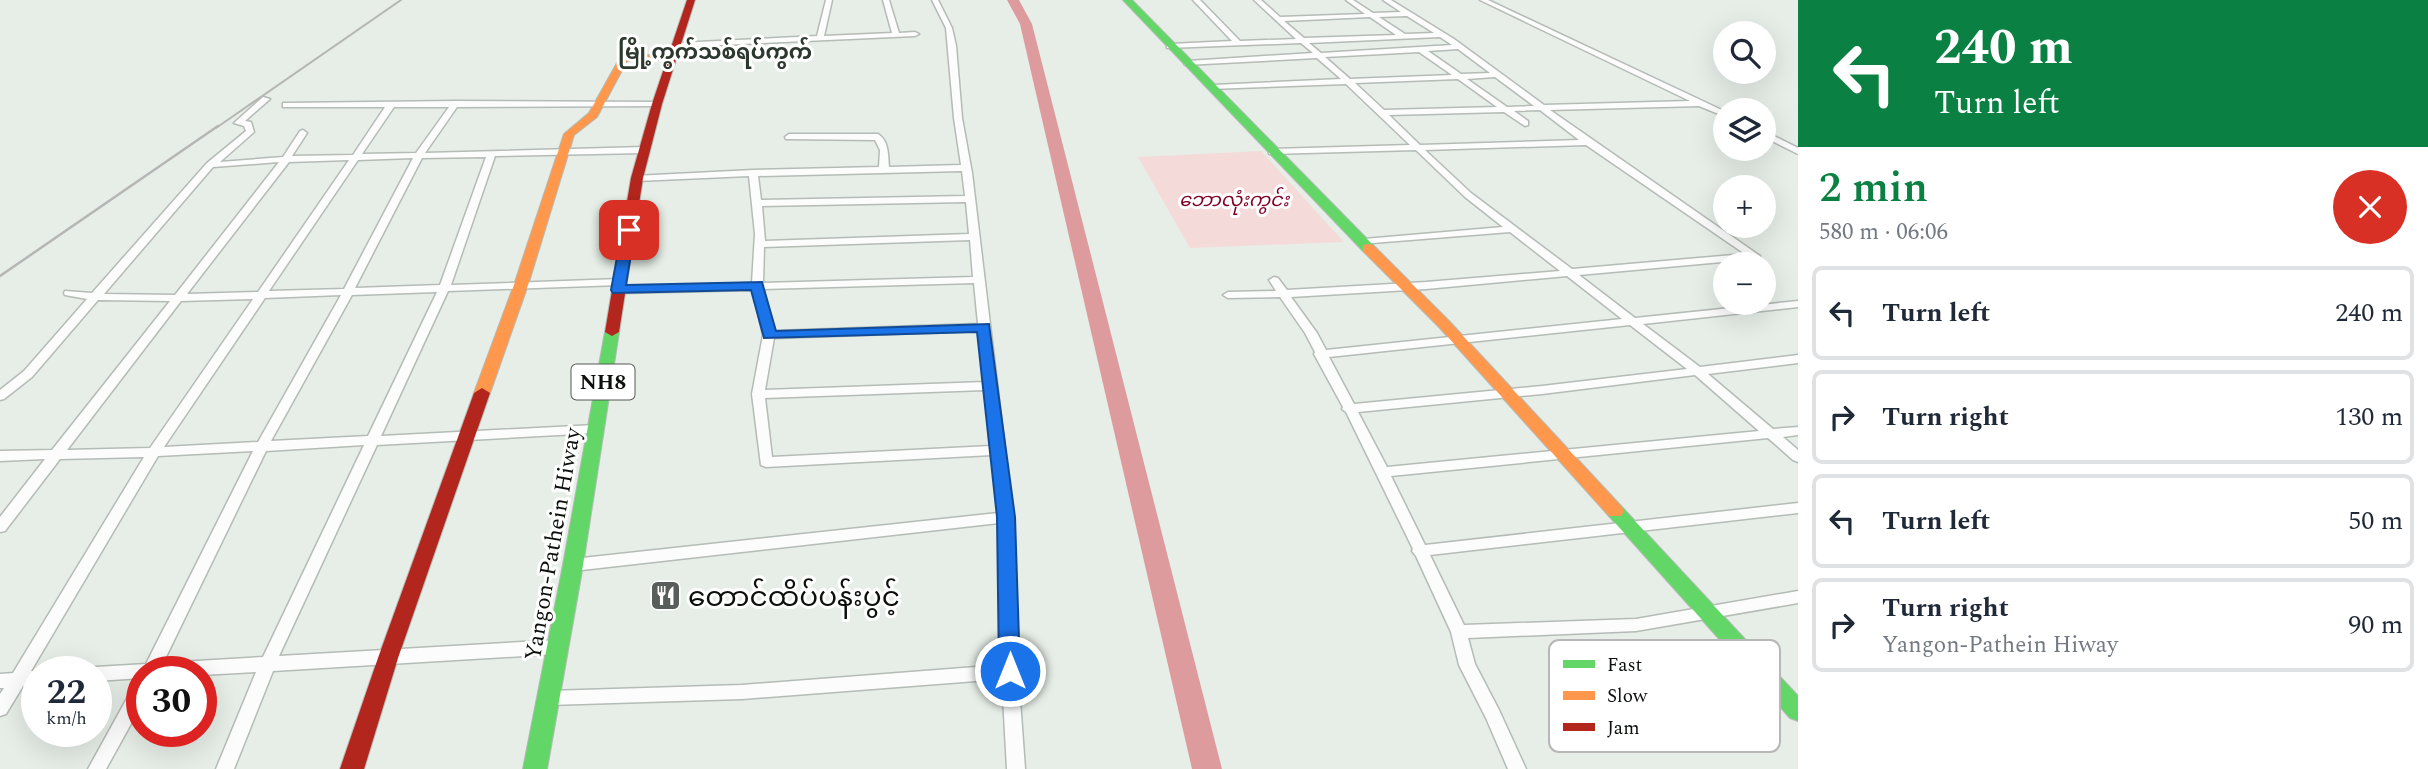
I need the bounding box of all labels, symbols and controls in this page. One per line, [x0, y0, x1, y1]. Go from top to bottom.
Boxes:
text: 240 m [1934, 11, 2073, 86]
map controls [1713, 21, 1776, 315]
button: search [1713, 21, 1776, 84]
icon: left [1819, 28, 1910, 119]
district label: မြို့ကွက်သစ်ရပ်ကွက် [618, 36, 812, 69]
text: Turn left [1934, 79, 2060, 128]
button: layers [1713, 98, 1776, 161]
text: 2 min [1819, 157, 1928, 220]
button: close [2333, 170, 2407, 244]
button: + [1713, 175, 1776, 238]
park label: ဘောလုံးကွင်း [1179, 186, 1290, 215]
pin [599, 200, 659, 260]
icon: arrive [610, 211, 648, 249]
text: 580 m · 06:06 [1819, 215, 1948, 250]
button: − [1713, 252, 1776, 315]
text: Turn left [1882, 293, 1990, 333]
text: 240 m [2335, 293, 2403, 333]
icon: left [1823, 294, 1861, 332]
road number: NH8 [572, 364, 634, 400]
text: Turn right [1882, 397, 2009, 437]
text: 130 m [2335, 397, 2403, 437]
icon: right [1823, 398, 1861, 436]
street label: Yangon-Pathein Hiway [516, 424, 591, 663]
text: Turn left [1882, 501, 1990, 541]
text: 50 m [2348, 501, 2403, 541]
icon: left [1823, 502, 1861, 540]
place label: တောင်ထိပ်ပန်းပွင့် [688, 576, 900, 619]
restaurant icon: တောင်ထိပ်ပန်းပွင့် [648, 579, 682, 613]
text: Turn right [1882, 588, 2009, 628]
text: 90 m [2348, 605, 2403, 645]
icon: right [1823, 606, 1861, 644]
text: Yangon-Pathein Hiway [1882, 628, 2118, 663]
position arrow [973, 634, 1047, 708]
legend [1549, 640, 1780, 752]
text: Fast [1607, 651, 1643, 680]
speed limit sign: 30 [126, 656, 217, 747]
text: 22 [47, 666, 86, 719]
text: Slow [1607, 682, 1648, 711]
text: km/h [46, 705, 87, 732]
text: Jam [1607, 714, 1639, 743]

